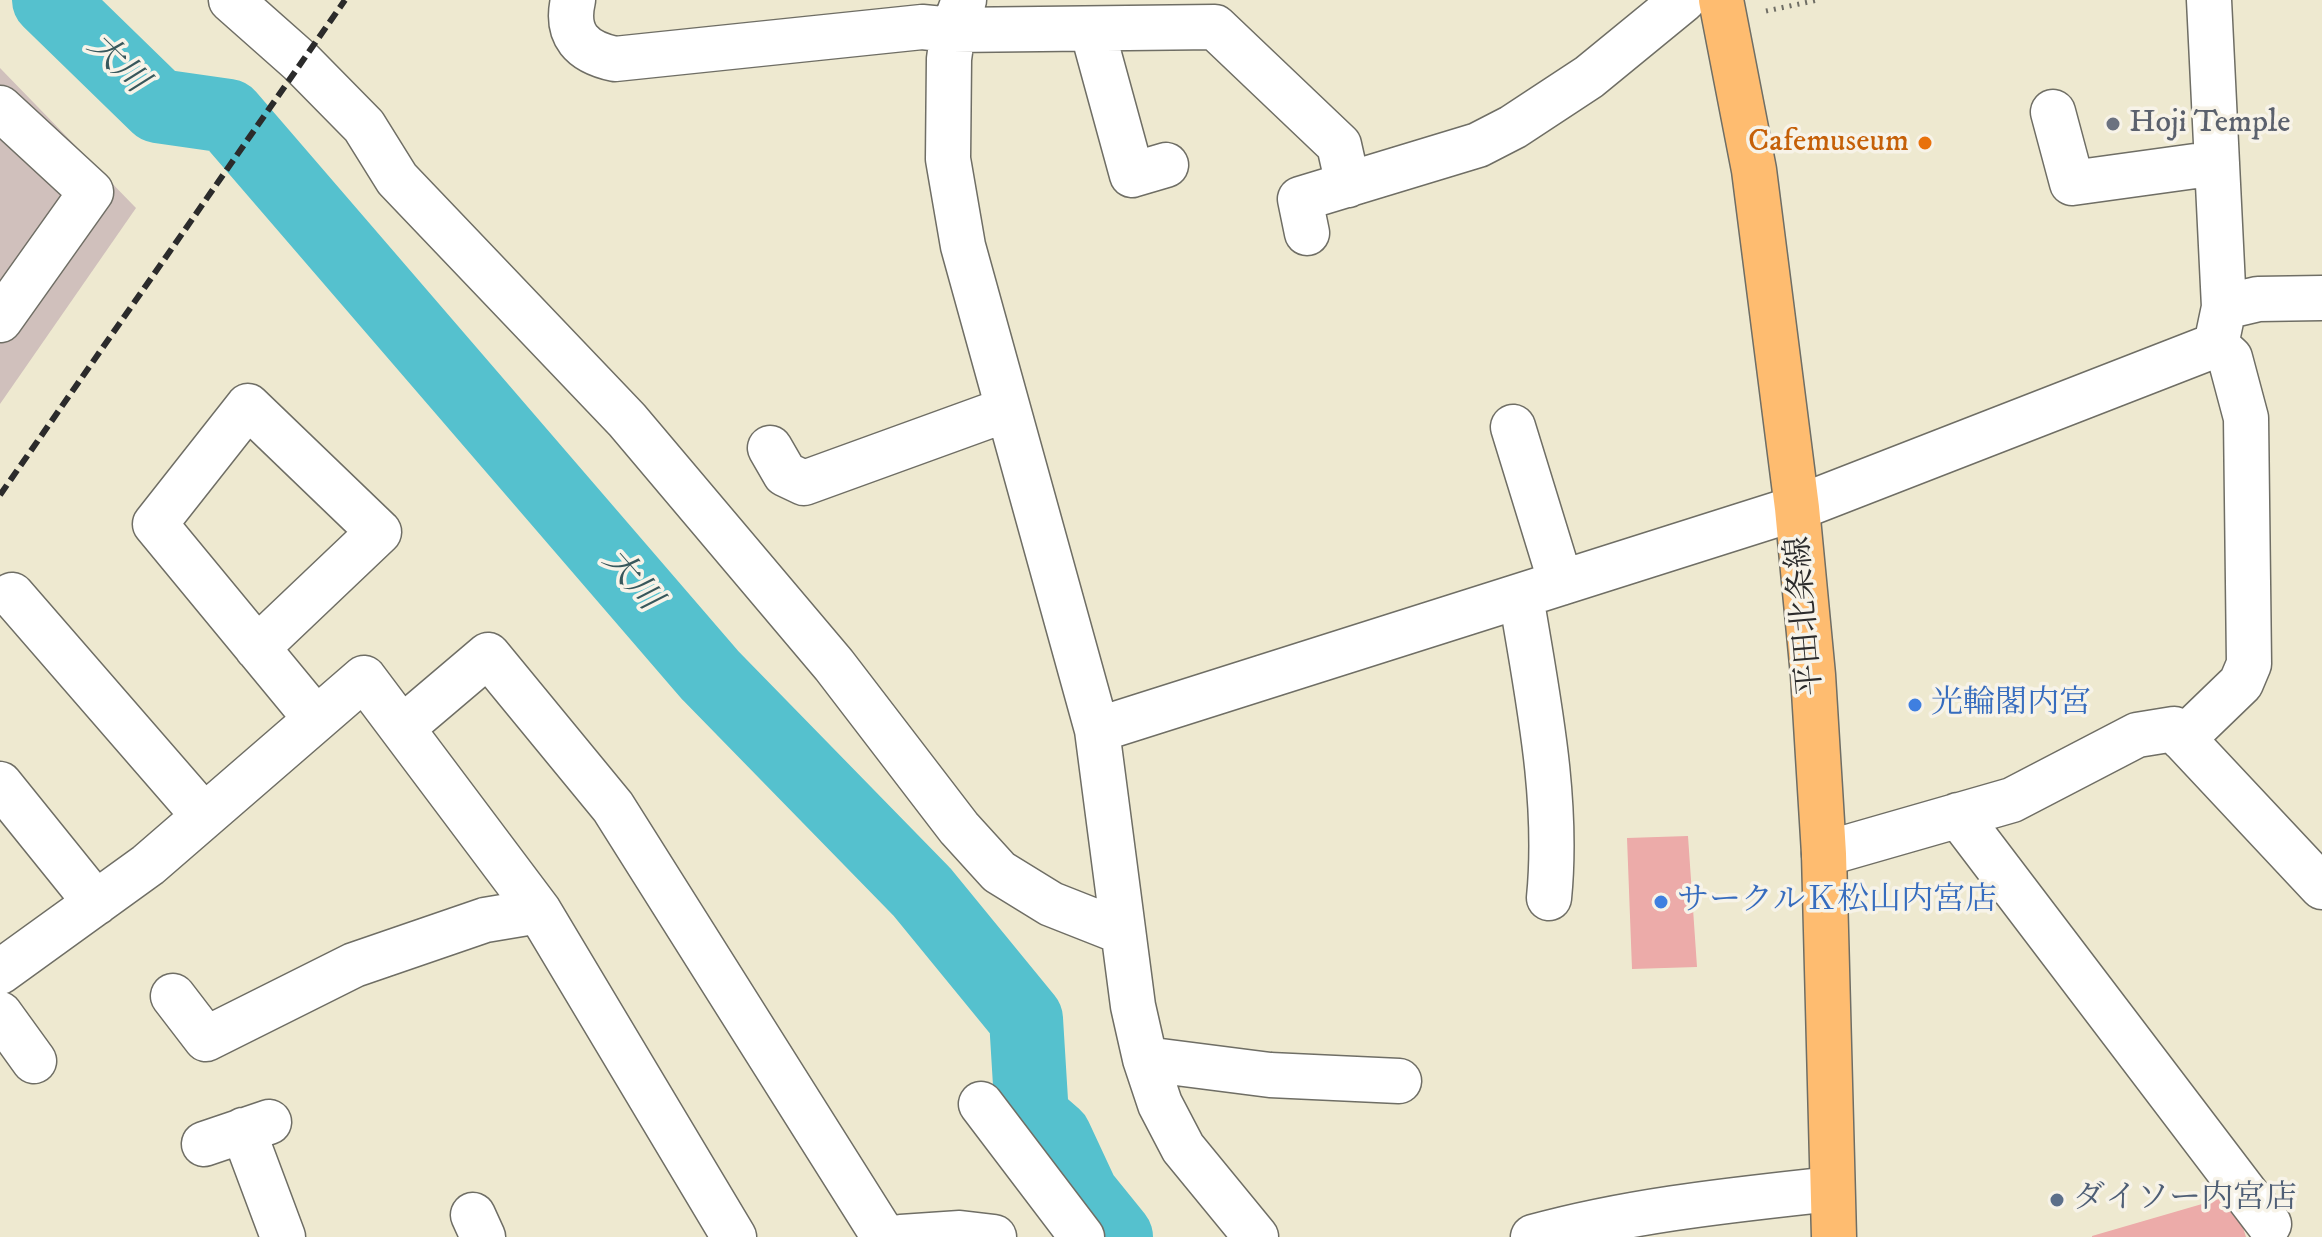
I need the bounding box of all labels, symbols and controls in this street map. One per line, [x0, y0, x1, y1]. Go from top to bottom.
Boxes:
water label: 大川 [77, 27, 155, 103]
place label: Hoji Temple [2129, 105, 2291, 143]
marker: Hoji Temple [2104, 115, 2122, 133]
place label: Cafemuseum [1748, 124, 1909, 162]
marker: Cafemuseum [1916, 134, 1934, 152]
street label: 平田北条線 [1781, 535, 1833, 697]
water label: 大川 [592, 542, 668, 620]
place label: 光輪閣内宮 [1931, 686, 2091, 724]
marker: 光輪閣内宮 [1906, 696, 1924, 714]
place label: サークルＫ松山内宮店 [1677, 883, 1997, 921]
marker: サークルＫ松山内宮店 [1652, 893, 1670, 911]
place label: ダイソー内宮店 [2073, 1181, 2297, 1219]
marker: ダイソー内宮店 [2048, 1191, 2066, 1209]

